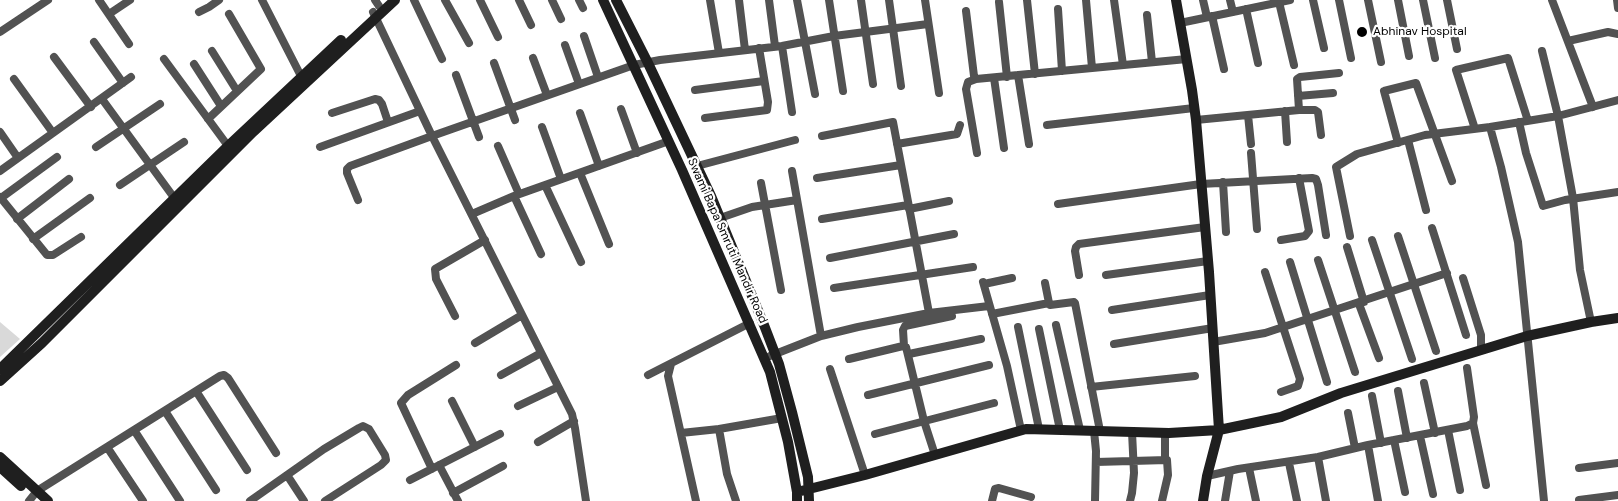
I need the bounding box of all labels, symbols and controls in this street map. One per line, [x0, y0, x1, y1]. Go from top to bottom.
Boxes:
marker: Abhinav Hospital [1355, 25, 1369, 39]
place label: Abhinav Hospital [1373, 25, 1467, 39]
street label: Swami Bapa Smruti Mandir Road [684, 156, 770, 326]

